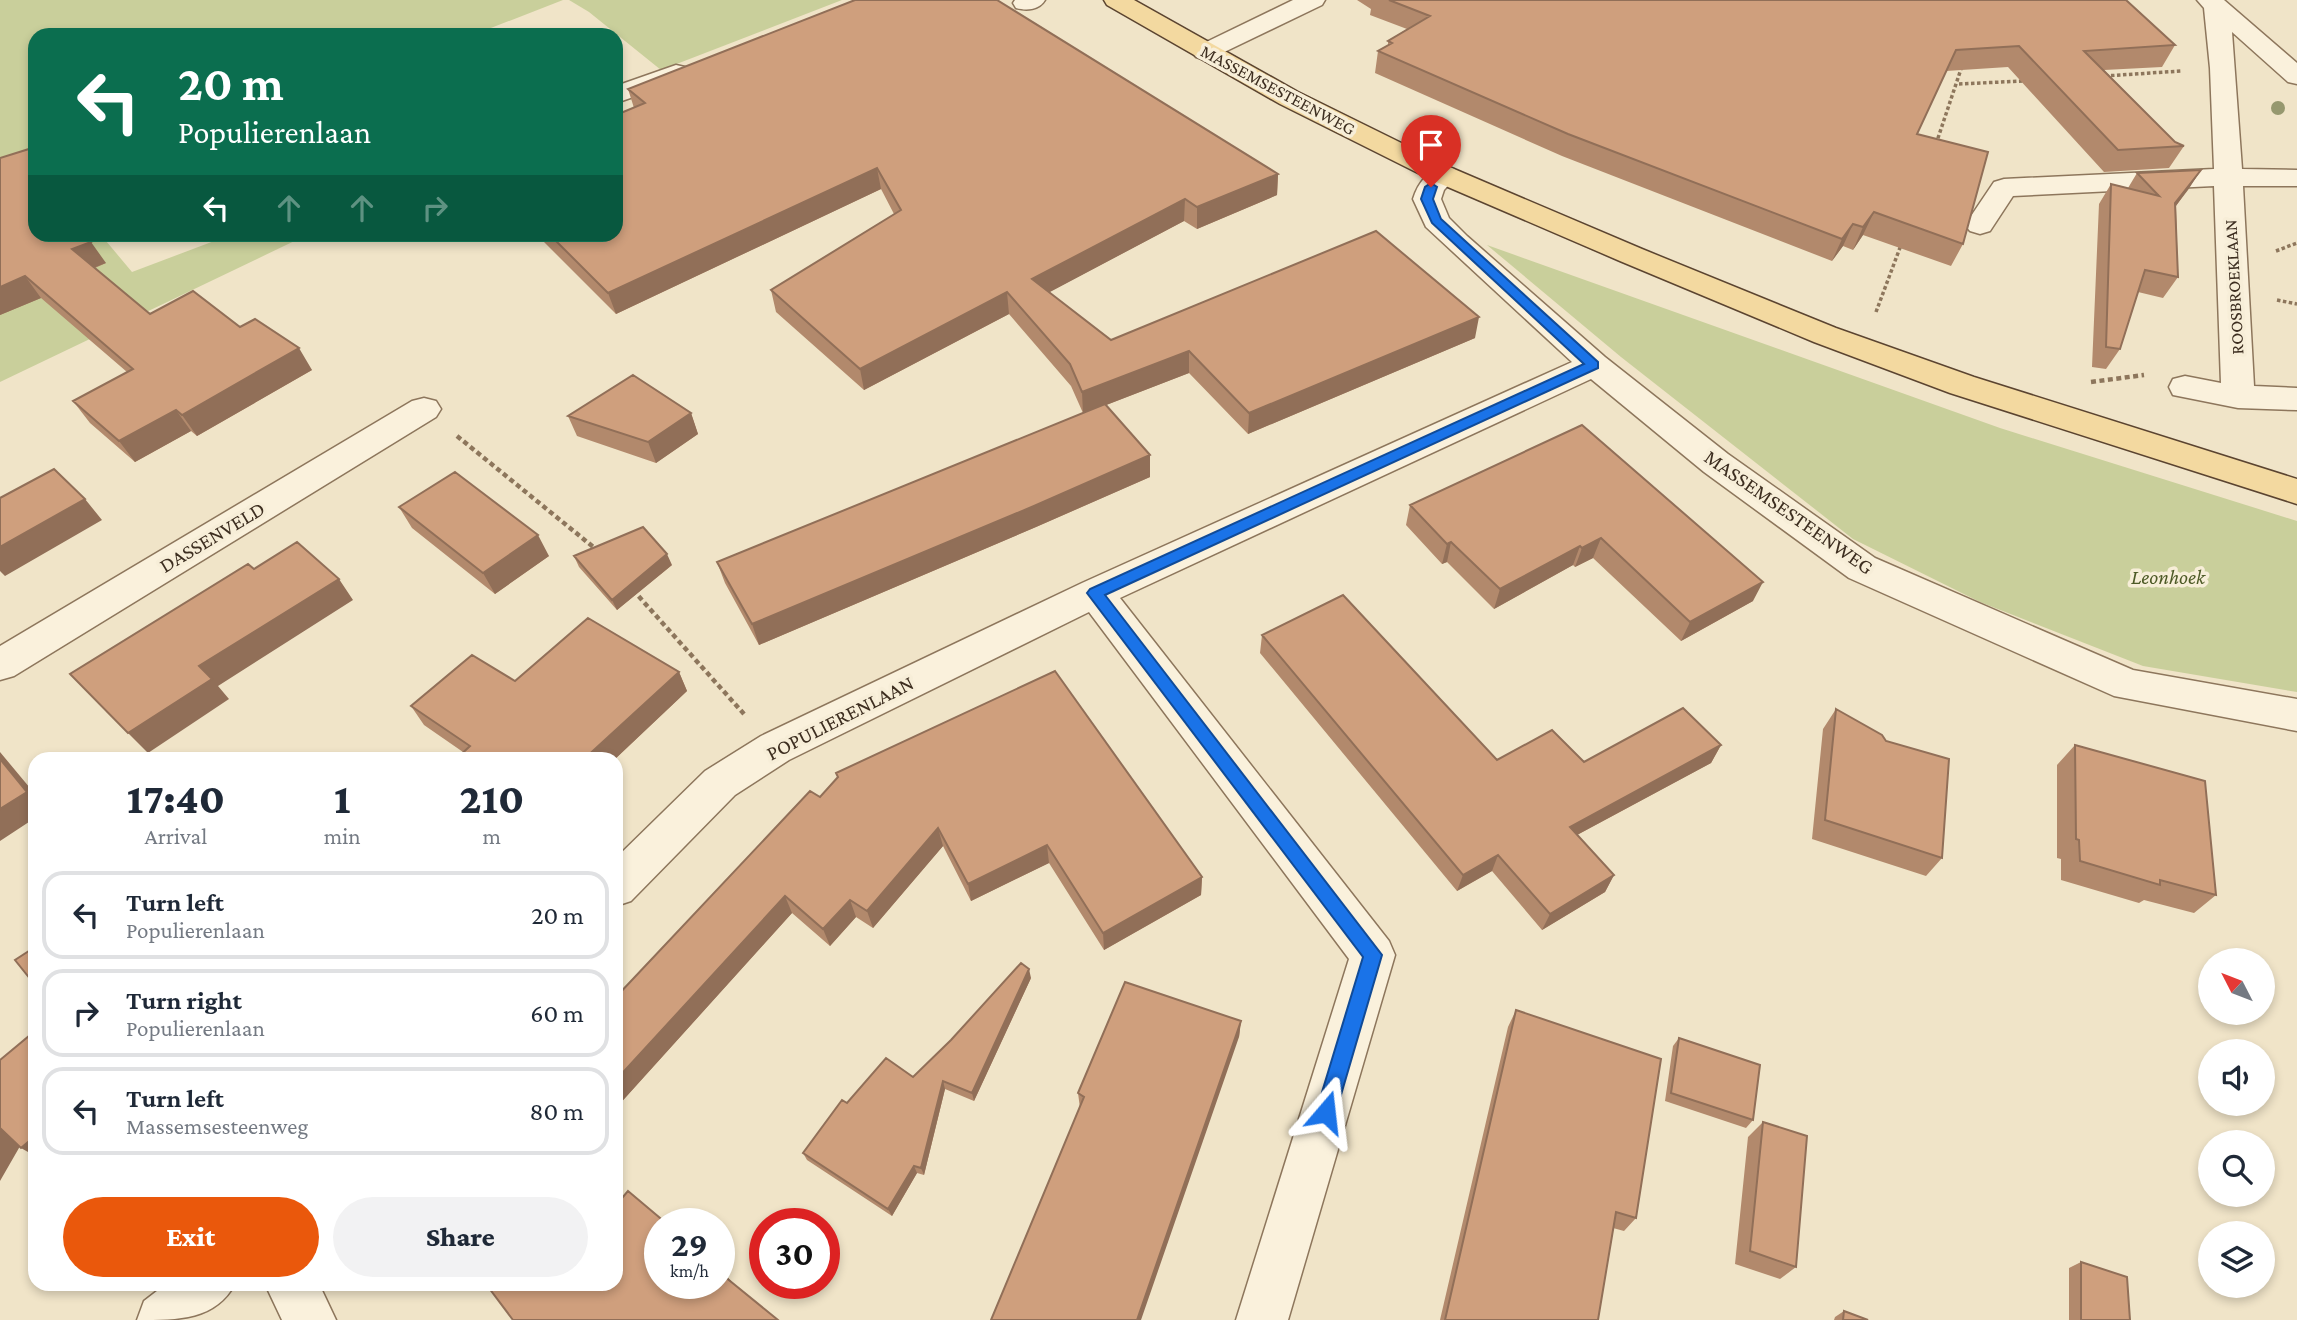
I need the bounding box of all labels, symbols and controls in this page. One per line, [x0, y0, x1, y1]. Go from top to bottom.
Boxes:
street label: MASSEMSESTEENWEG [1197, 41, 1359, 139]
icon: left [63, 56, 154, 147]
text: 20 m [178, 56, 284, 111]
text: Populierenlaan [178, 114, 371, 150]
pin [1401, 115, 1461, 187]
icon: arrive [1412, 126, 1450, 164]
icon: left [197, 189, 235, 227]
icon: ahead [270, 189, 308, 227]
icon: ahead [343, 189, 381, 227]
icon: right [416, 189, 454, 227]
street label: ROOSBROEKLAAN [2220, 219, 2248, 355]
street label: MASSEMSESTEENWEG [1700, 445, 1878, 579]
street label: DASSENVELD [155, 496, 269, 578]
park label: Leonhoek [2131, 565, 2206, 589]
street label: POPULIERENLAAN [762, 671, 918, 765]
text: 17:40 [127, 775, 225, 822]
text: 1 [334, 775, 350, 822]
text: 210 [459, 775, 524, 822]
text: Arrival [145, 823, 207, 849]
text: min [324, 823, 361, 849]
text: m [483, 823, 501, 849]
text: Turn left [126, 888, 224, 917]
icon: left [67, 896, 105, 934]
text: 20 m [531, 901, 584, 930]
text: Populierenlaan [126, 917, 265, 943]
north arrow [2198, 948, 2275, 1026]
map controls [2198, 948, 2275, 1298]
text: Turn right [126, 986, 242, 1015]
icon: right [67, 994, 105, 1032]
text: 60 m [530, 999, 584, 1028]
text: Populierenlaan [126, 1015, 265, 1041]
button: sound [2198, 1039, 2275, 1116]
position arrow [1289, 1075, 1363, 1149]
text: Turn left [126, 1084, 224, 1113]
icon: left [67, 1092, 105, 1130]
text: 80 m [530, 1097, 584, 1126]
text: Massemsesteenweg [126, 1113, 308, 1139]
button: search [2198, 1130, 2275, 1207]
button: Exit [63, 1197, 319, 1277]
button: Share [333, 1197, 588, 1277]
speed limit sign: 30 [749, 1208, 840, 1299]
button: layers [2198, 1221, 2275, 1298]
text: 29 [671, 1225, 708, 1264]
text: km/h [670, 1261, 709, 1281]

